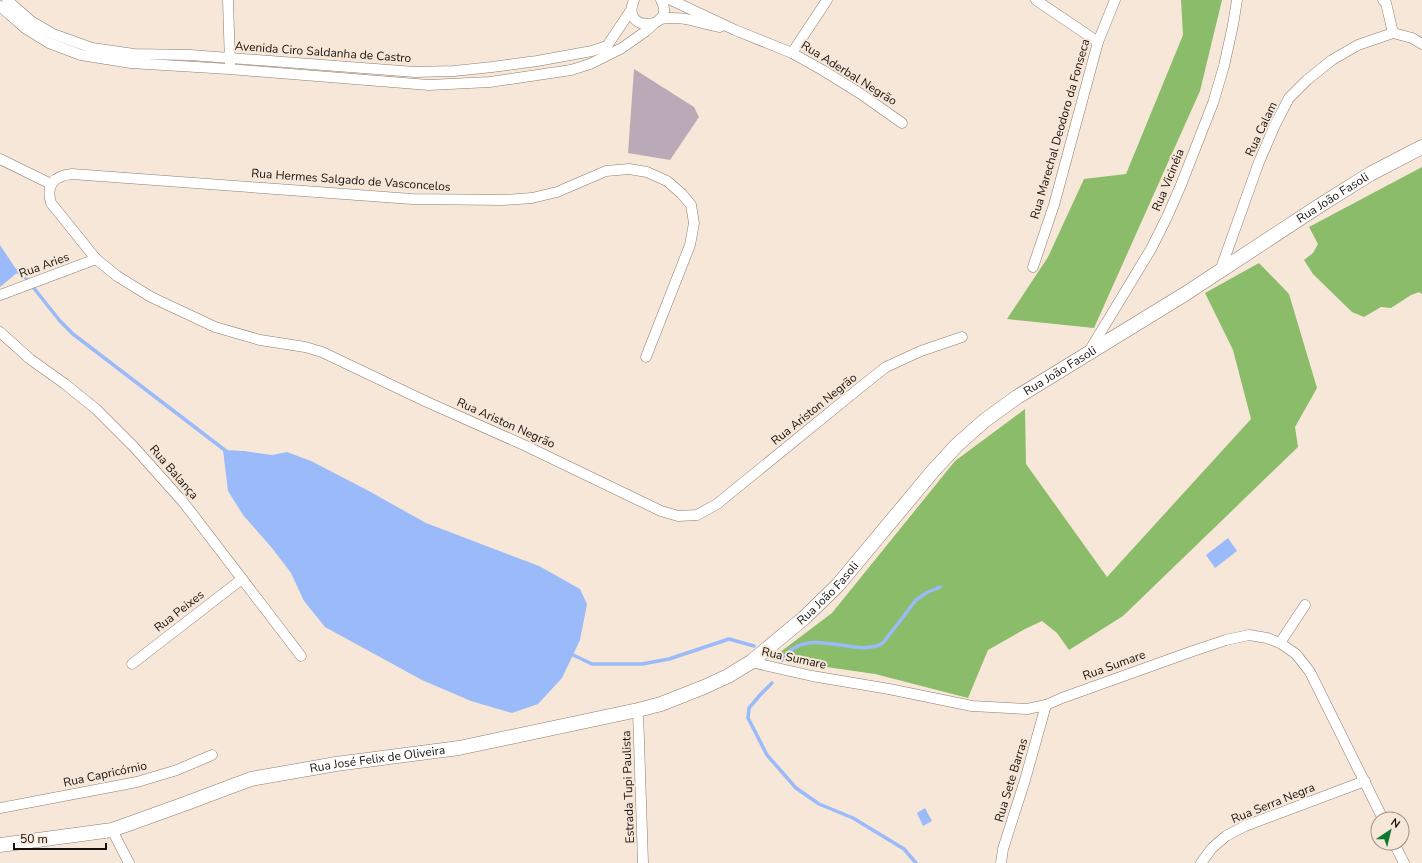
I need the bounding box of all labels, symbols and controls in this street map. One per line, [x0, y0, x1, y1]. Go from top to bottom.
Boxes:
street label: Rua Aderbal Negrão [798, 37, 900, 109]
street label: Rua Marechal Deodoro da Fonseca [1027, 37, 1093, 221]
street label: Avenida Ciro Saldanha de Castro [234, 38, 412, 66]
street label: Rua Calam [1241, 99, 1281, 159]
street label: Rua Vicinéia [1148, 146, 1188, 214]
street label: Rua Hermes Salgado de Vasconcelos [251, 165, 451, 195]
street label: Rua João Fasoli [1293, 169, 1372, 227]
street label: Rua Aries [17, 248, 71, 281]
street label: Rua João Fasoli [1021, 342, 1099, 399]
street label: Rua Ariston Negrão [768, 369, 860, 449]
street label: Rua Ariston Negrão [454, 394, 558, 452]
street label: Rua Balança [146, 441, 202, 503]
street label: Rua João Fasoli [794, 558, 862, 629]
street label: Rua Peixes [151, 586, 207, 635]
street label: Rua Sumare [760, 643, 828, 673]
street label: Rua Sumare [1080, 646, 1148, 684]
street label: Estrada Tupi Paulista [618, 730, 638, 844]
street label: Rua Sete Barras [991, 736, 1031, 824]
street label: Rua José Felix de Oliveira [308, 742, 446, 777]
street label: Rua Capricórnio [62, 757, 149, 791]
street label: Rua Serra Negra [1229, 779, 1317, 827]
north arrow [1370, 811, 1410, 851]
text: N [1388, 815, 1403, 832]
scale bar [14, 825, 106, 851]
text: 50 m [20, 831, 48, 847]

